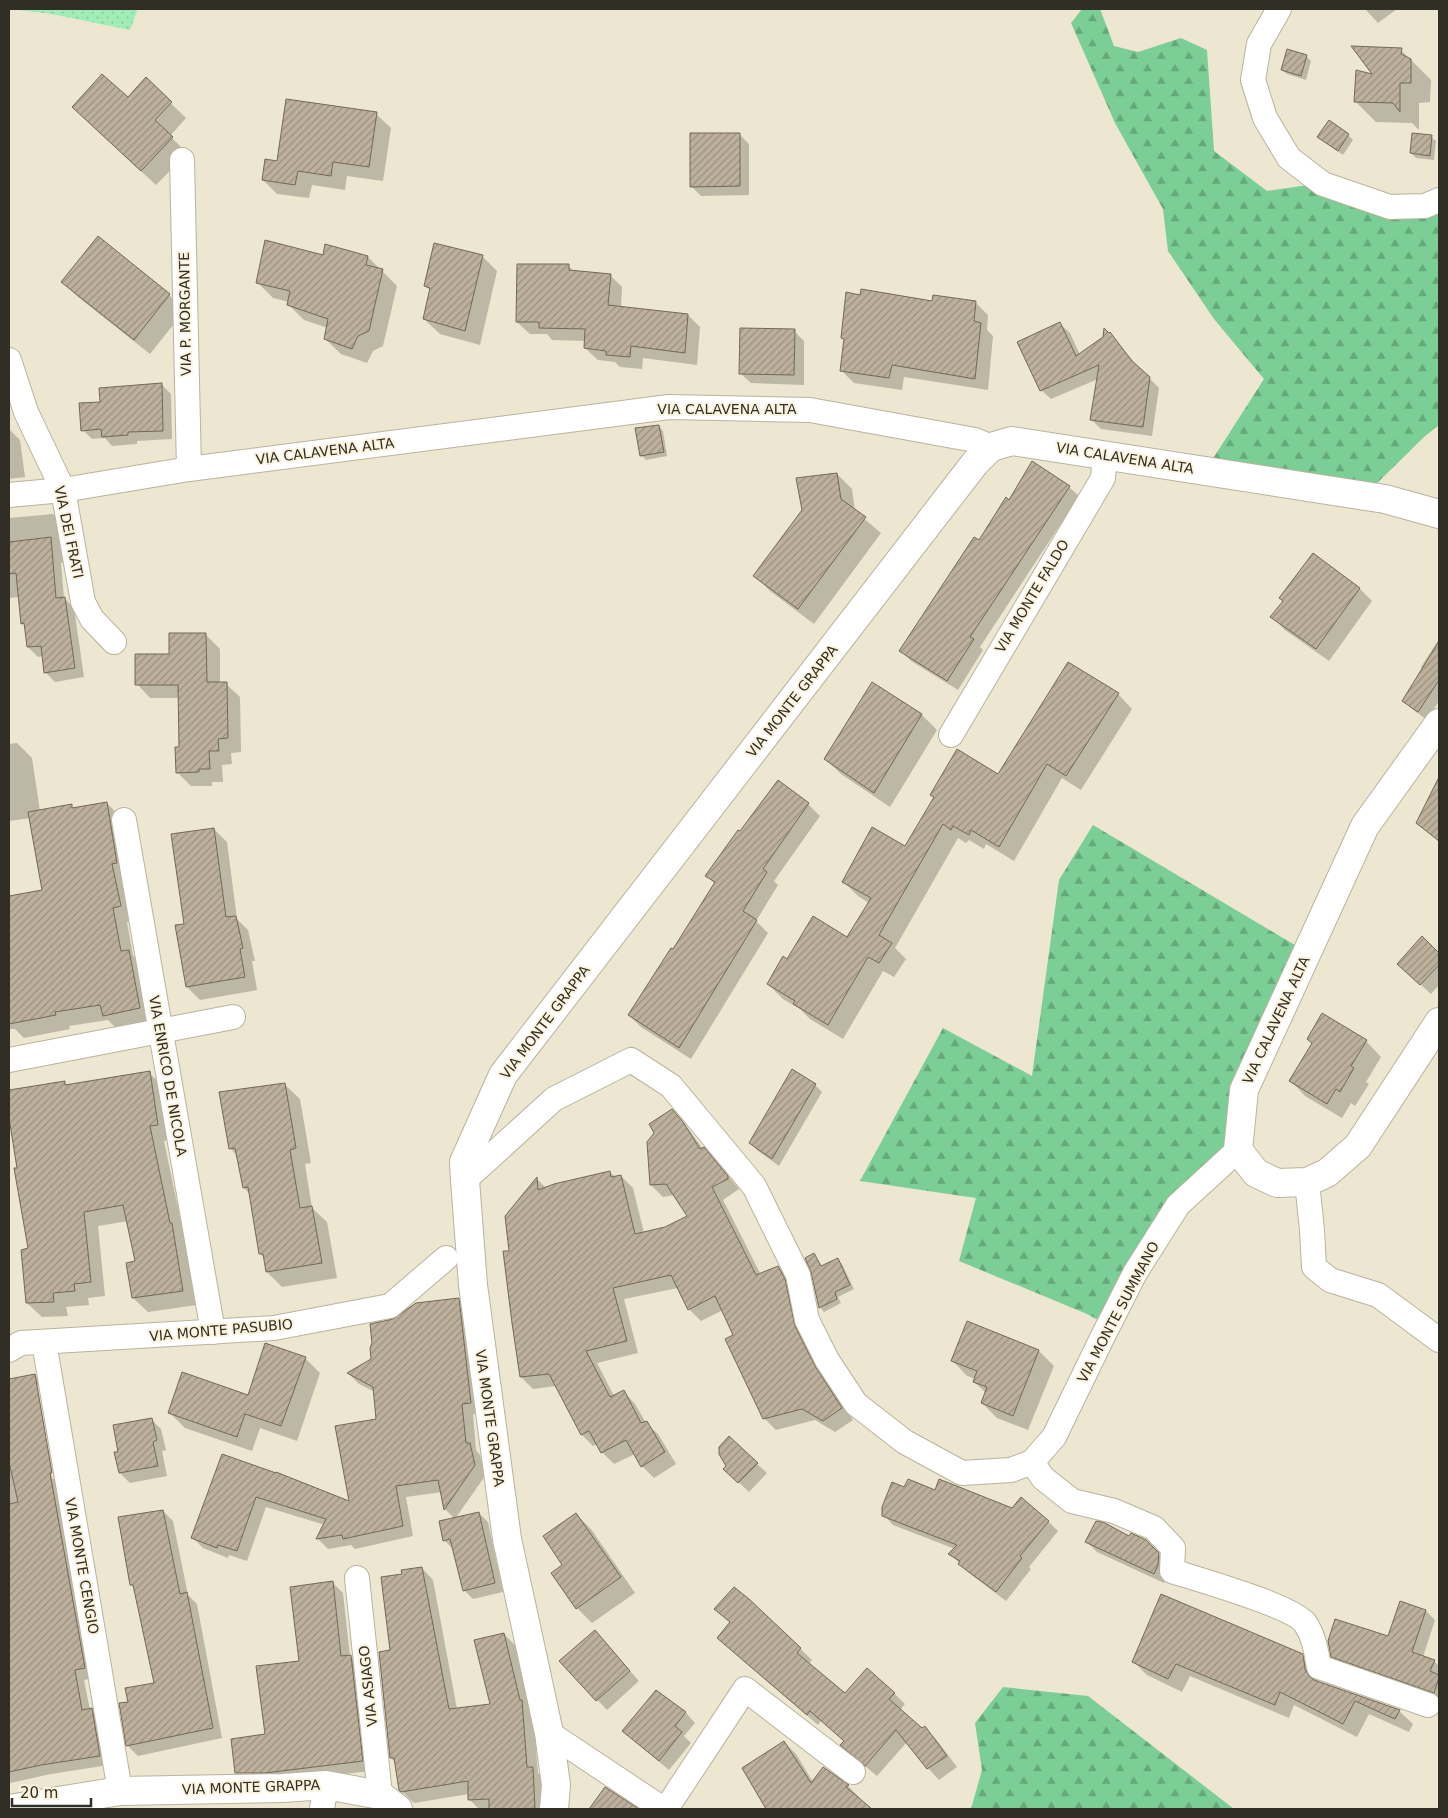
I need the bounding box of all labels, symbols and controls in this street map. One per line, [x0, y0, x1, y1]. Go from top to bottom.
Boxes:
street label: VIA P. MORGANTE [176, 252, 194, 376]
street label: VIA CALAVENA ALTA [657, 401, 797, 417]
street label: VIA CALAVENA ALTA [255, 435, 396, 467]
street label: VIA CALAVENA ALTA [1055, 439, 1195, 477]
street label: VIA DEI FRATI [51, 484, 87, 580]
street label: VIA MONTE FALDO [992, 537, 1072, 655]
street label: VIA MONTE GRAPPA [743, 641, 841, 760]
street label: VIA CALAVENA ALTA [1239, 953, 1313, 1087]
street label: VIA MONTE GRAPPA [497, 962, 593, 1082]
street label: VIA ENRICO DE NICOLA [146, 994, 190, 1158]
street label: VIA MONTE SUMMANO [1074, 1239, 1162, 1385]
street label: VIA MONTE PASUBIO [148, 1316, 294, 1344]
street label: VIA MONTE GRAPPA [472, 1348, 508, 1488]
street label: VIA MONTE CENGIO [62, 1497, 102, 1635]
street label: VIA ASIAGO [356, 1645, 380, 1727]
scale bar [12, 1776, 91, 1808]
street label: VIA MONTE GRAPPA [182, 1777, 321, 1797]
text: 20 m [20, 1784, 58, 1802]

